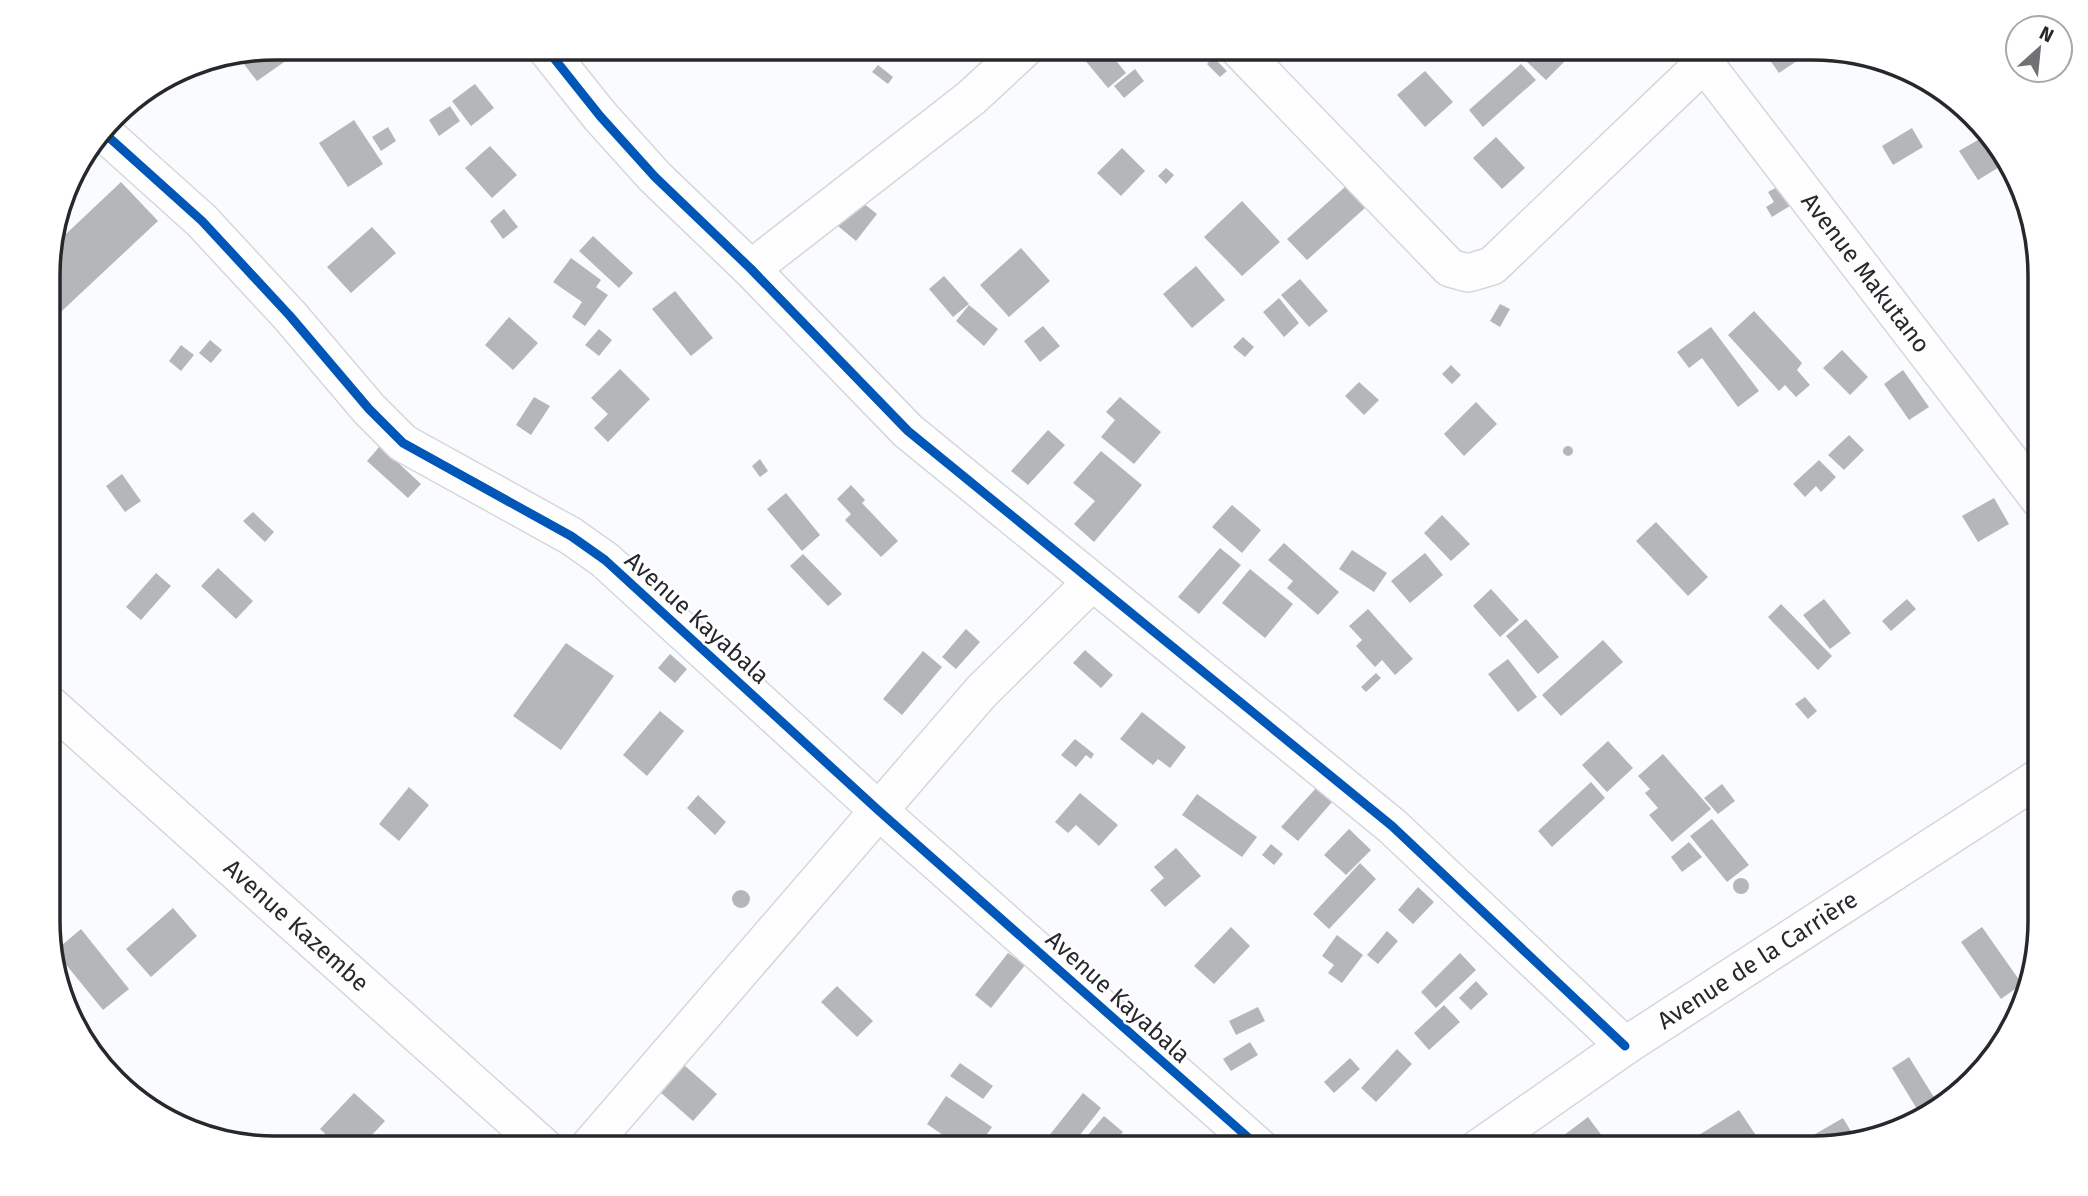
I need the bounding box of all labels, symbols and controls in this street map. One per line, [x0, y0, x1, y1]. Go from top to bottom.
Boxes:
north arrow [2004, 14, 2074, 84]
text: N [2036, 21, 2057, 47]
street label: Avenue Makutano [1796, 188, 1936, 358]
street label: Avenue Kayabala [619, 546, 775, 690]
street label: Avenue Kazembe [218, 854, 374, 997]
street label: Avenue de la Carrière [1652, 885, 1863, 1035]
street label: Avenue Kayabala [1040, 925, 1196, 1069]

